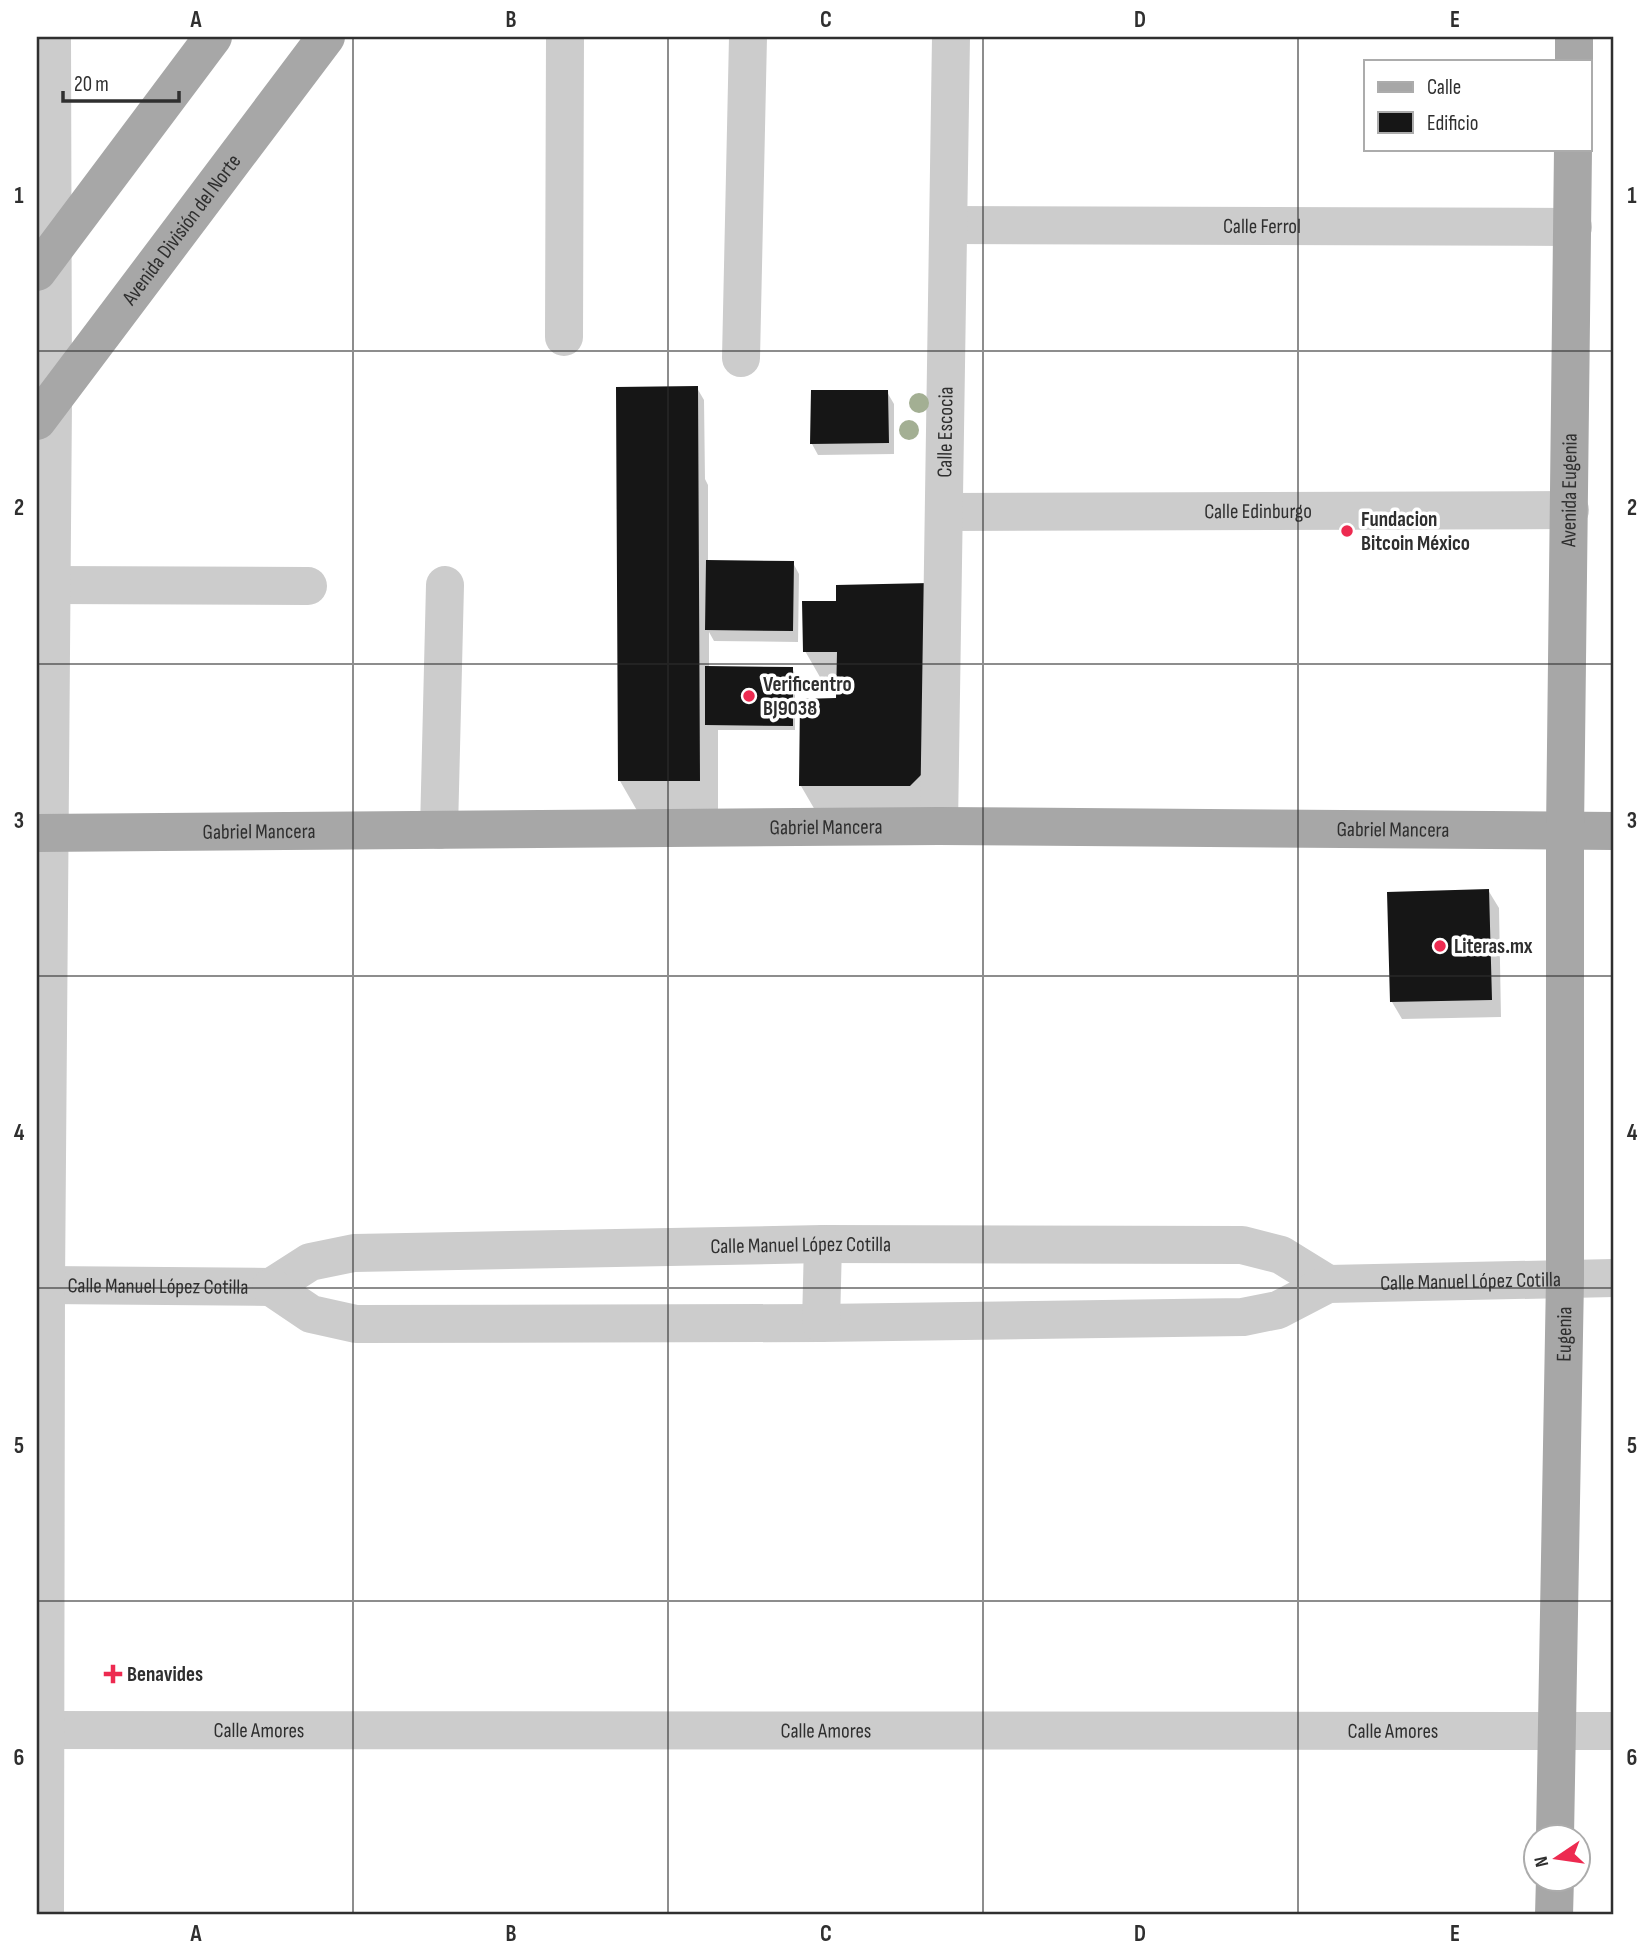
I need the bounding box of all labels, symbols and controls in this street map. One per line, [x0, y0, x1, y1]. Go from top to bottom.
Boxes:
text: A [190, 6, 203, 34]
text: B [506, 6, 517, 34]
text: C [820, 6, 832, 34]
text: D [1134, 6, 1146, 34]
text: E [1450, 6, 1460, 34]
scale bar [63, 60, 178, 104]
legend [1364, 60, 1592, 150]
text: 20 m [74, 72, 109, 97]
text: Calle [1427, 75, 1461, 100]
text: Edificio [1427, 111, 1478, 136]
street label: Avenida División del Norte [116, 149, 246, 310]
text: 1 [14, 182, 24, 210]
text: 1 [1627, 182, 1637, 210]
street label: Calle Ferrol [1223, 213, 1301, 239]
street label: Calle Escocia [932, 386, 958, 478]
street label: Avenida Eugenia [1556, 433, 1582, 548]
text: 2 [14, 494, 24, 522]
text: 2 [1627, 494, 1637, 522]
street label: Calle Edinburgo [1204, 498, 1312, 524]
place label: Fundacion Bitcoin México [1361, 507, 1470, 556]
marker: Fundacion Bitcoin México [1339, 523, 1355, 539]
place label: Verificentro BJ9038 [763, 672, 852, 721]
marker: Verificentro BJ9038 [741, 688, 757, 704]
text: 3 [14, 807, 24, 835]
text: 3 [1627, 807, 1637, 835]
street label: Gabriel Mancera [769, 814, 883, 840]
street label: Gabriel Mancera [1336, 816, 1450, 842]
street label: Gabriel Mancera [202, 818, 316, 844]
place label: Literas.mx [1454, 934, 1533, 959]
marker: Literas.mx [1432, 938, 1448, 954]
text: 4 [14, 1119, 25, 1147]
text: 4 [1627, 1119, 1638, 1147]
street label: Calle Manuel López Cotilla [710, 1231, 891, 1259]
street label: Calle Manuel López Cotilla [1380, 1267, 1561, 1295]
street label: Calle Manuel López Cotilla [67, 1273, 249, 1299]
street label: Eugenia [1551, 1306, 1577, 1362]
text: 5 [14, 1432, 24, 1460]
text: 5 [1627, 1432, 1637, 1460]
place label: Benavides [127, 1662, 203, 1687]
marker: Benavides [105, 1666, 121, 1682]
street label: Calle Amores [214, 1718, 304, 1743]
street label: Calle Amores [781, 1718, 871, 1743]
street label: Calle Amores [1348, 1718, 1438, 1743]
text: 6 [14, 1744, 24, 1772]
text: 6 [1627, 1744, 1637, 1772]
north arrow [1522, 1822, 1592, 1892]
text: N [1530, 1854, 1554, 1869]
text: A [190, 1920, 203, 1948]
text: B [506, 1920, 517, 1948]
text: C [820, 1920, 832, 1948]
text: D [1134, 1920, 1146, 1948]
text: E [1450, 1920, 1460, 1948]

